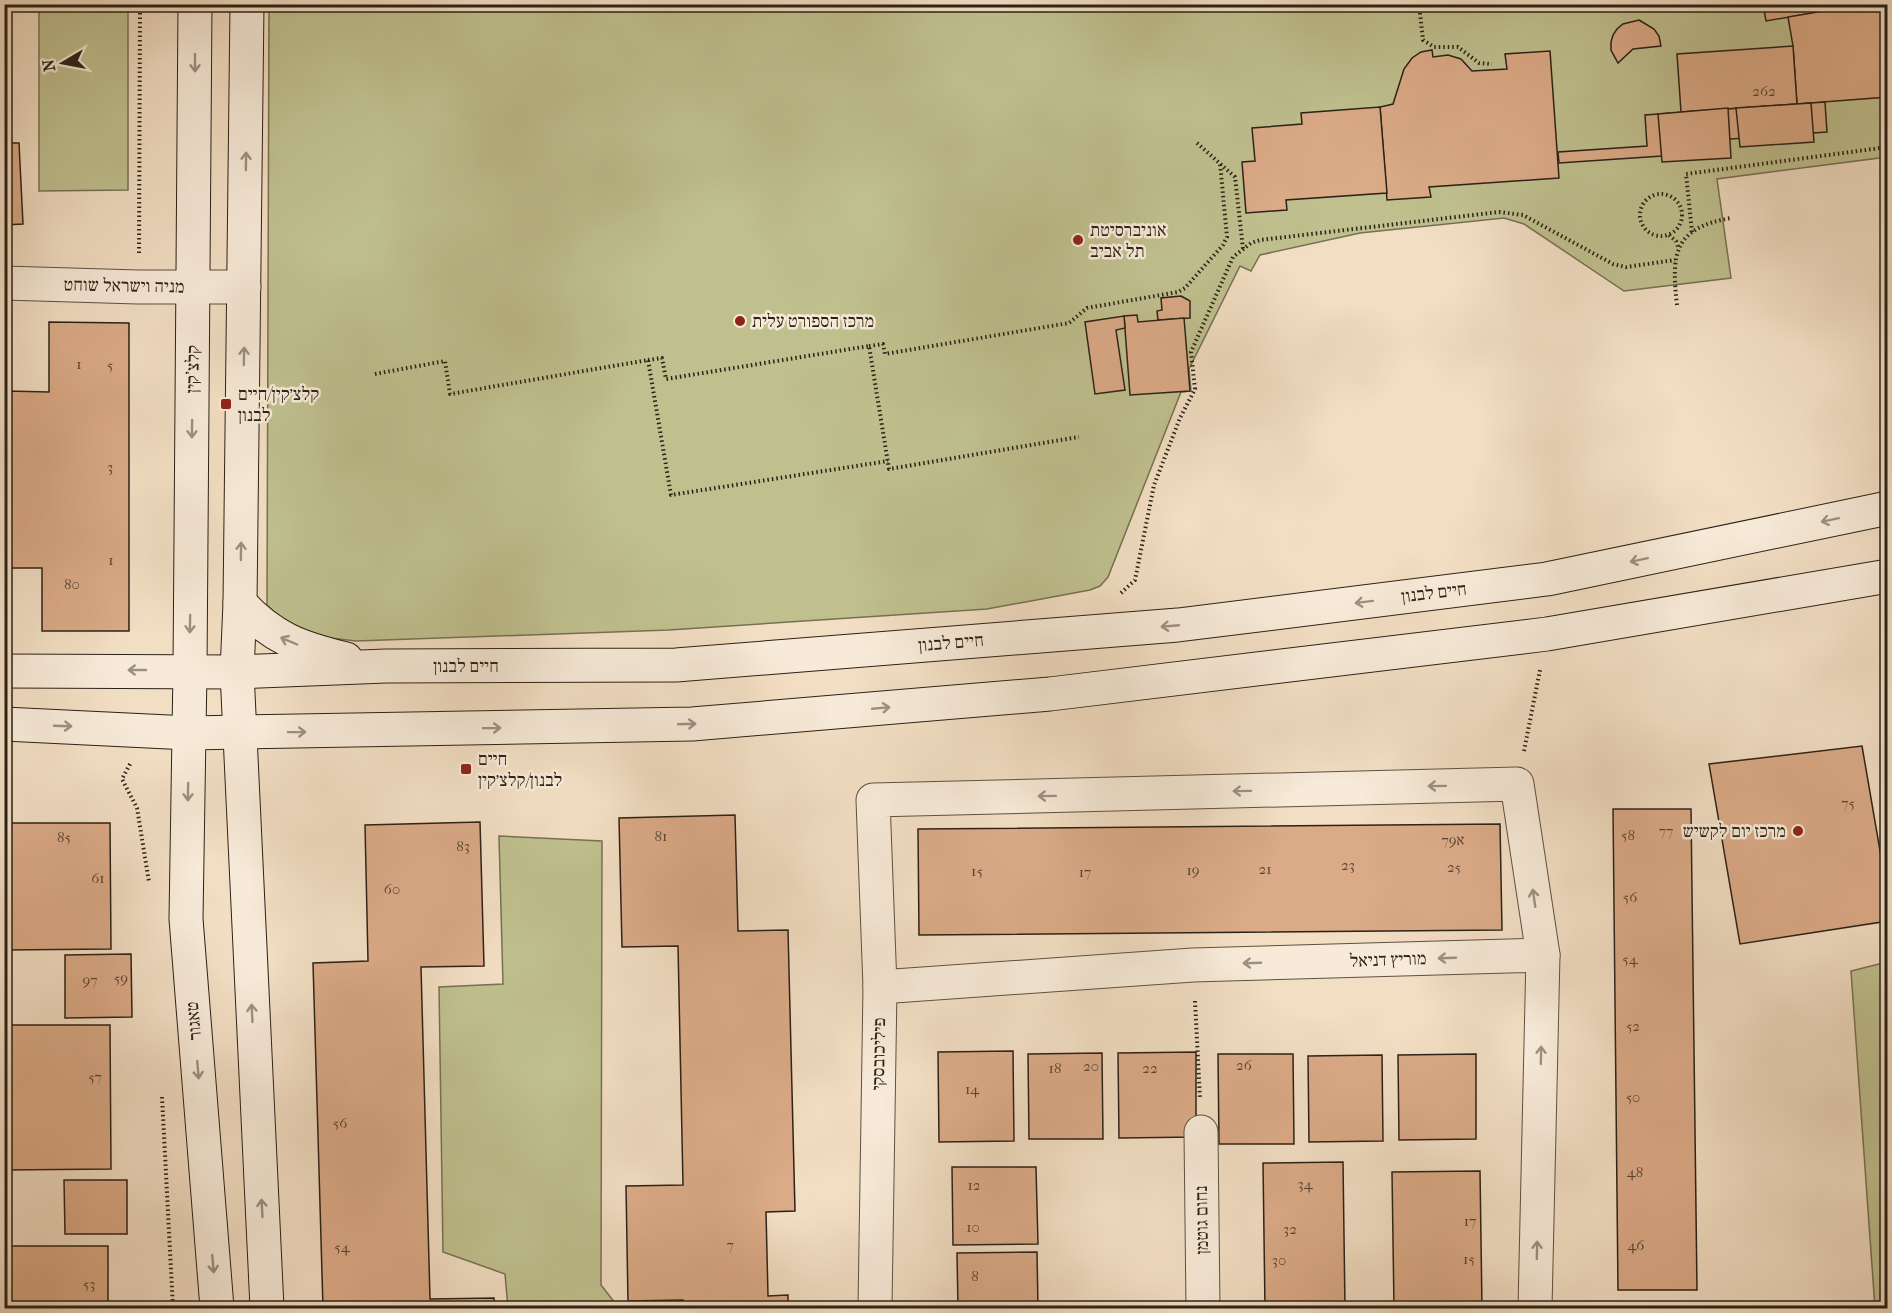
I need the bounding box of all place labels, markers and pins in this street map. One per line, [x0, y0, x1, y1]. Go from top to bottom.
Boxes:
place label: אוניברסיטת תל אביב [1090, 220, 1166, 262]
marker: אוניברסיטת תל אביב [1071, 233, 1085, 247]
place label: מרכז הספורט עלית [752, 311, 874, 332]
marker: מרכז הספורט עלית [733, 314, 747, 328]
place label: קלצ׳קין/חיים לבנון [238, 384, 319, 426]
marker: קלצ׳קין/חיים לבנון [219, 397, 233, 411]
place label: חיים לבנון/קלצ׳קין [478, 749, 562, 791]
marker: חיים לבנון/קלצ׳קין [459, 762, 473, 776]
place label: מרכז יום לקשיש [1683, 821, 1786, 842]
marker: מרכז יום לקשיש [1791, 824, 1805, 838]

